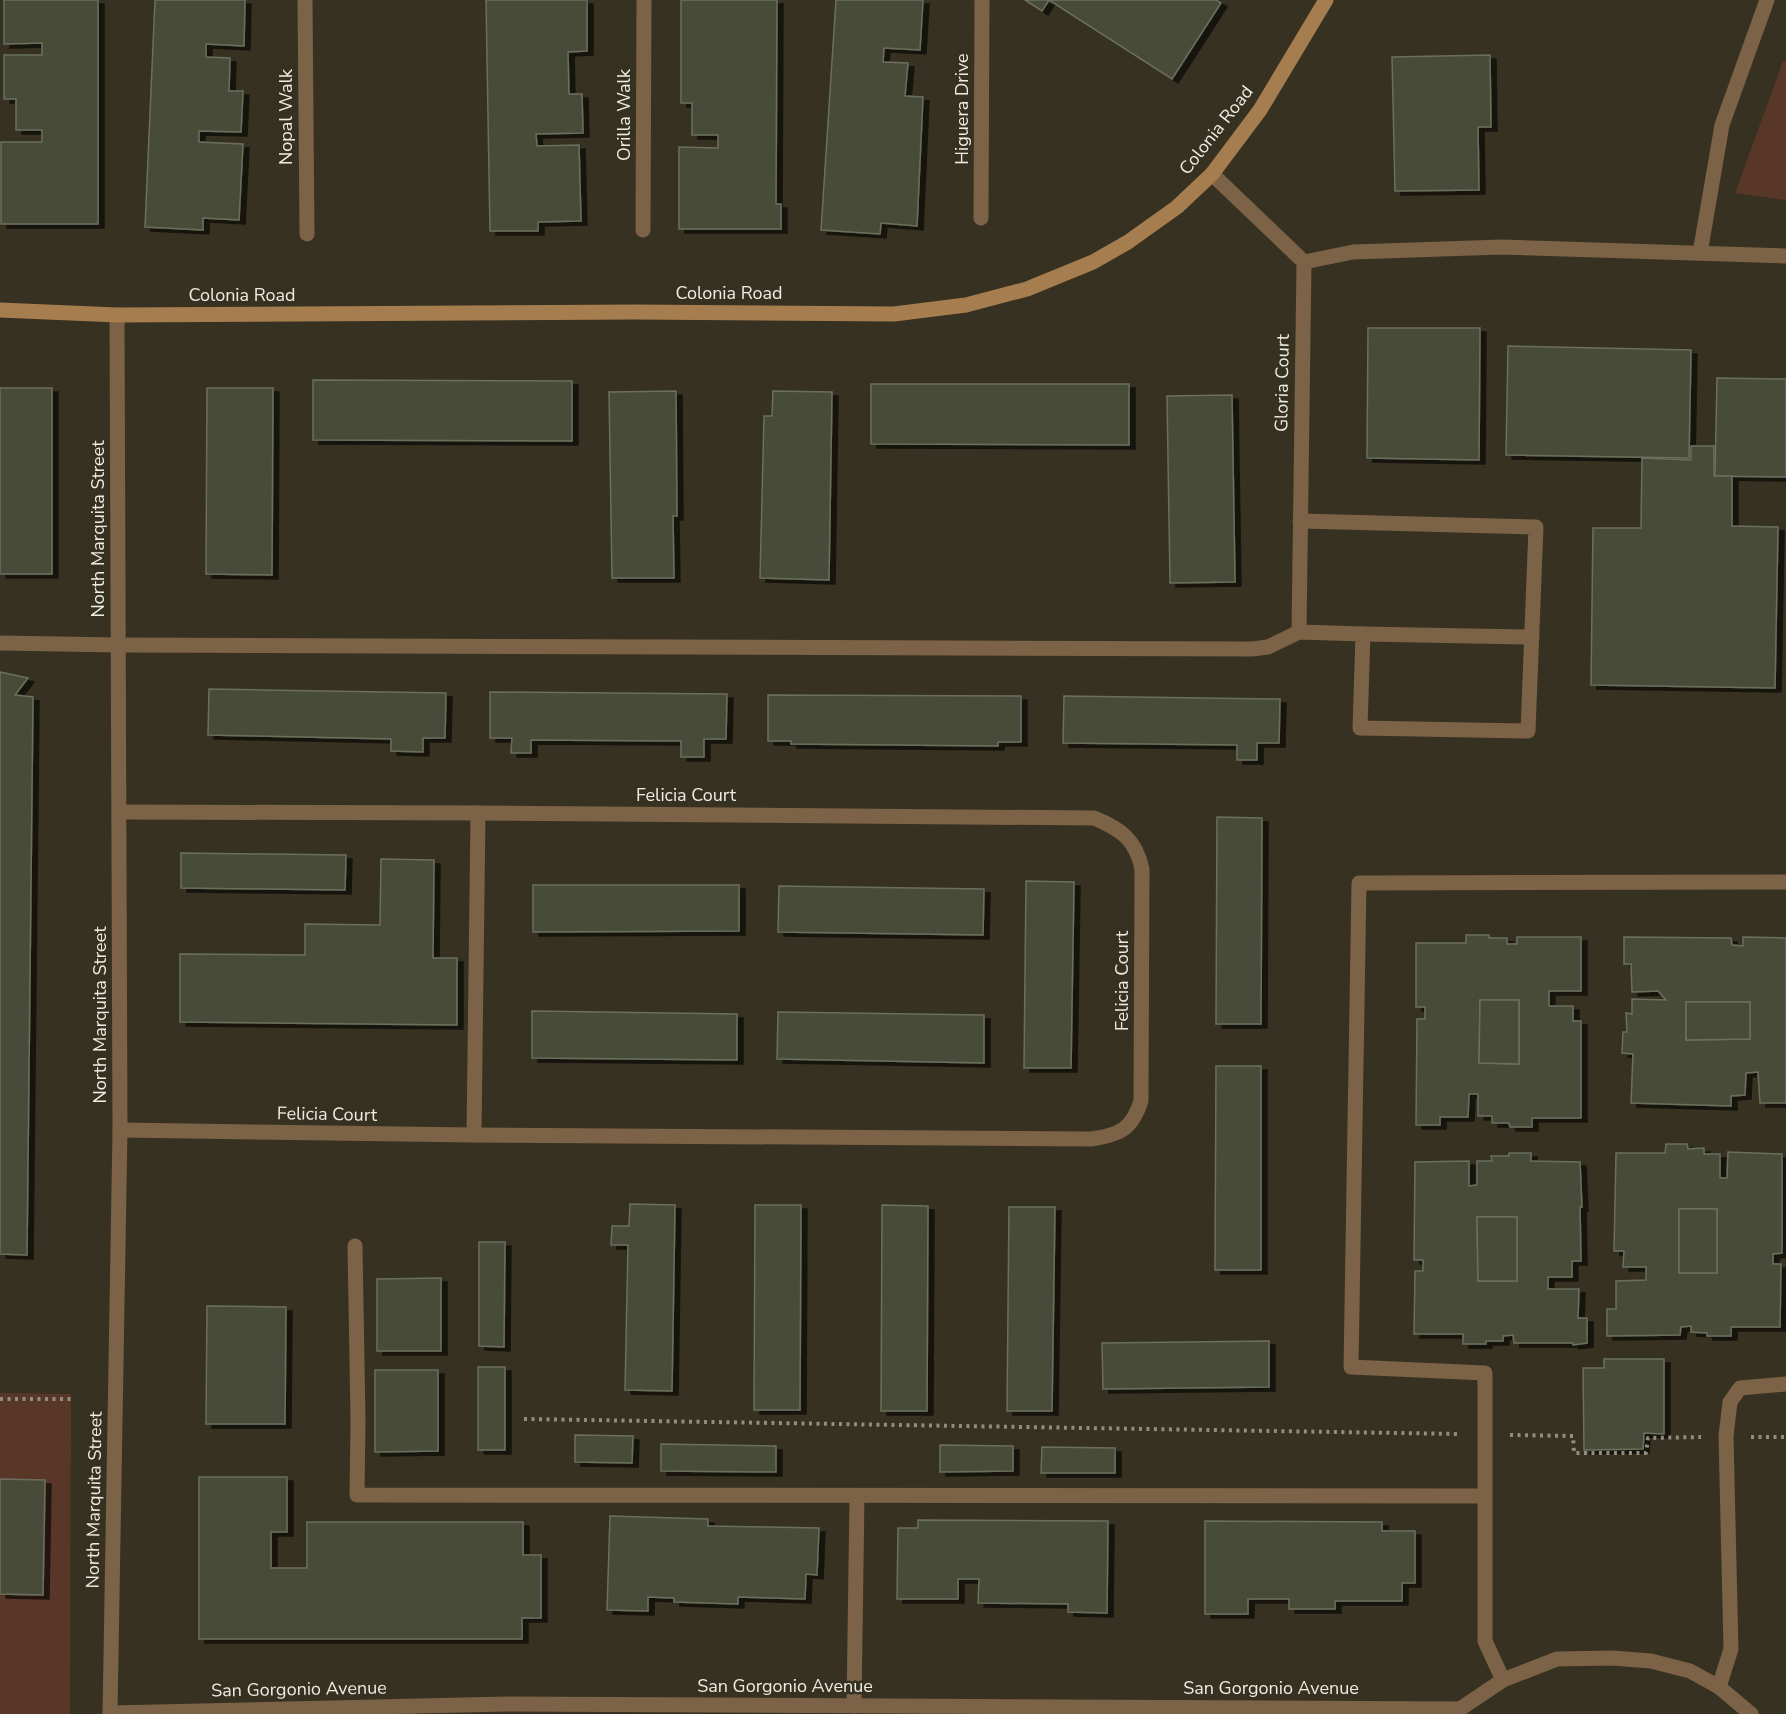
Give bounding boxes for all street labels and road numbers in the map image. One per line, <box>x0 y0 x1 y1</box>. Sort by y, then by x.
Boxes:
street label: Higuera Drive <box>950 53 974 165</box>
street label: Nopal Walk <box>274 68 298 165</box>
street label: Orilla Walk <box>612 68 636 161</box>
street label: Colonia Road <box>1174 80 1258 180</box>
street label: Colonia Road <box>675 281 783 305</box>
street label: Colonia Road <box>188 283 296 307</box>
street label: Gloria Court <box>1269 333 1295 432</box>
street label: North Marquita Street <box>86 440 110 618</box>
street label: Felicia Court <box>636 783 737 807</box>
street label: North Marquita Street <box>88 926 112 1104</box>
street label: Felicia Court <box>1110 930 1134 1031</box>
street label: Felicia Court <box>277 1101 378 1127</box>
street label: North Marquita Street <box>80 1411 108 1589</box>
street label: San Gorgonio Avenue <box>697 1674 873 1698</box>
street label: San Gorgonio Avenue <box>211 1675 387 1703</box>
street label: San Gorgonio Avenue <box>1183 1676 1359 1700</box>

